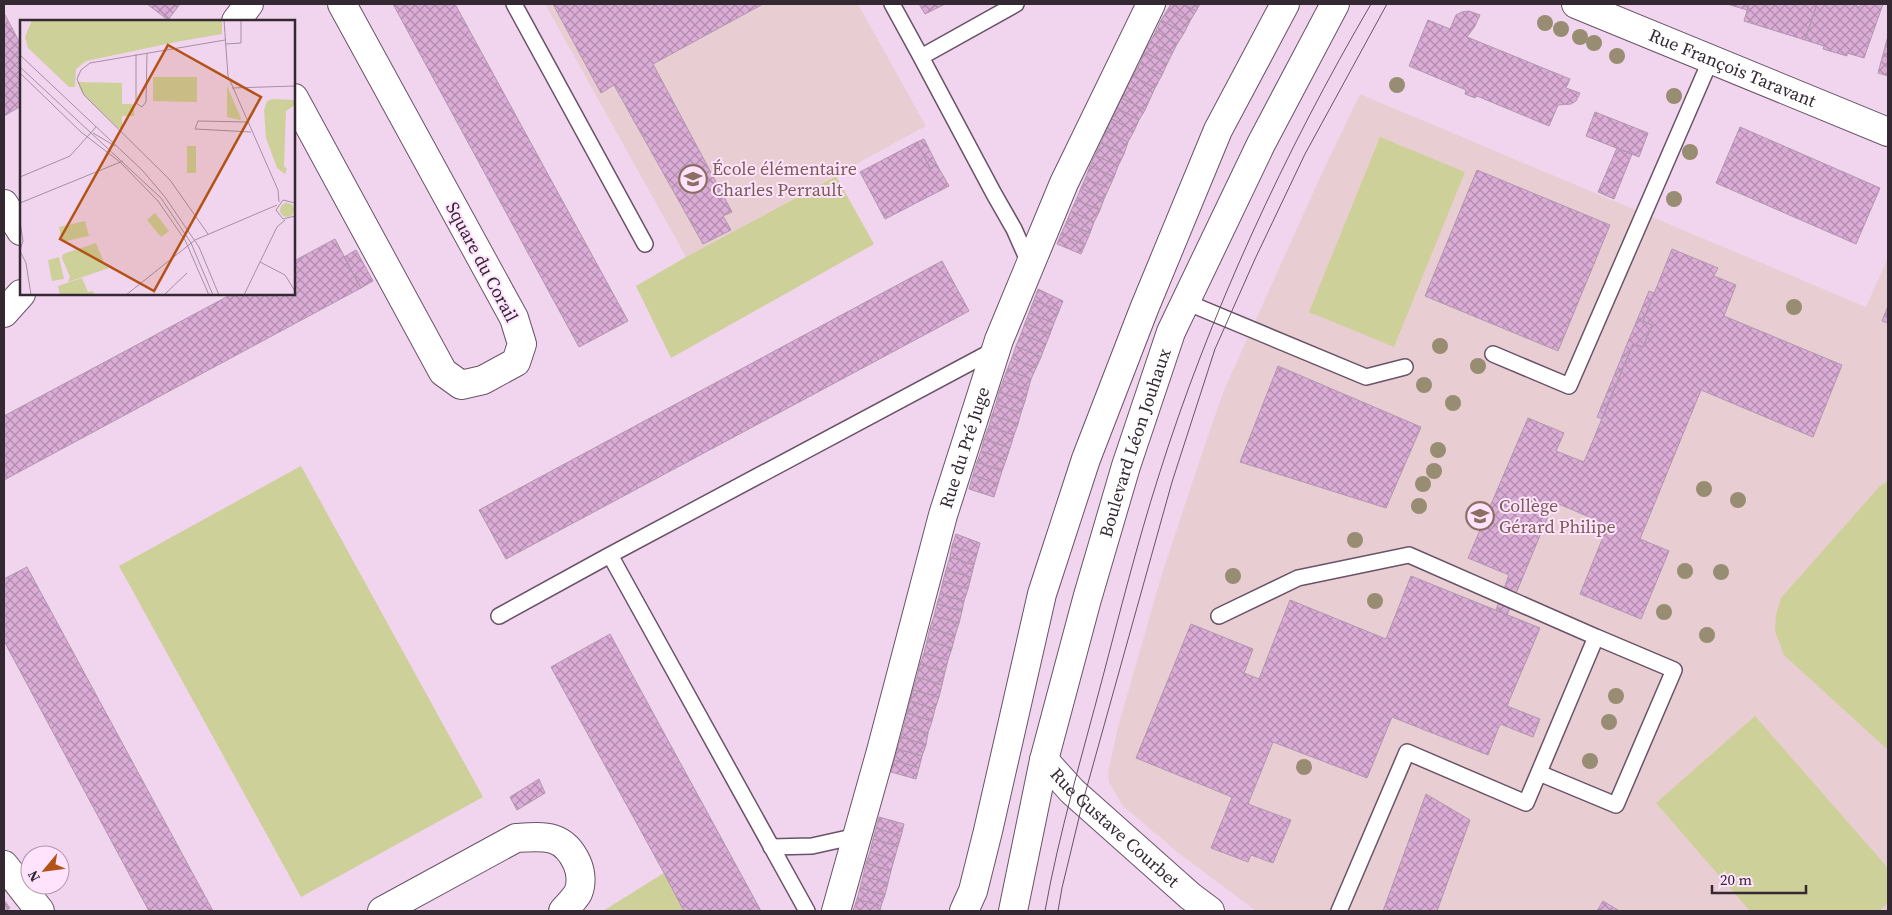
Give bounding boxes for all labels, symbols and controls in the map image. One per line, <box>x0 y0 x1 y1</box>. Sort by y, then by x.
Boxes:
inset map <box>20 20 295 295</box>
street label: Rue François Taravant <box>1645 22 1820 113</box>
place label: École élémentaire Charles Perrault <box>712 156 857 202</box>
school or university icon: École élémentaire Charles Perrault <box>678 164 708 194</box>
street label: Square du Corail <box>440 197 525 326</box>
street label: Boulevard Léon Jouhaux <box>1093 345 1177 540</box>
street label: Rue du Pré Juge <box>933 384 995 511</box>
place label: Collège Gérard Philipe <box>1499 493 1616 539</box>
school or university icon: Collège Gérard Philipe <box>1465 501 1495 531</box>
street label: Rue Gustave Courbet <box>1045 762 1185 893</box>
north arrow <box>20 845 70 895</box>
scale bar <box>1712 862 1806 894</box>
text: N <box>22 867 45 886</box>
text: 20 m <box>1720 869 1752 890</box>

